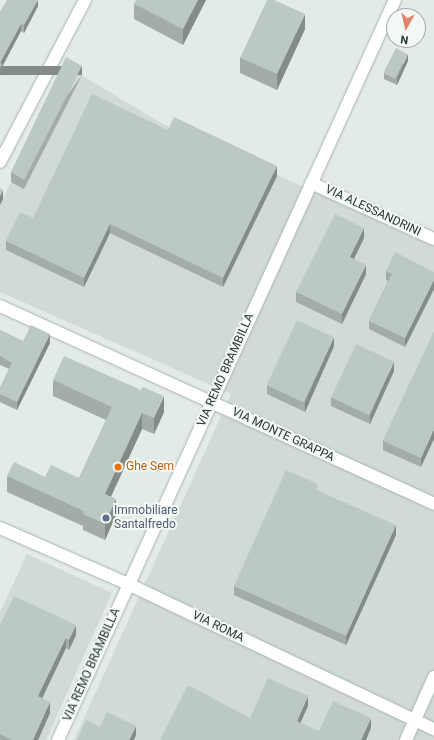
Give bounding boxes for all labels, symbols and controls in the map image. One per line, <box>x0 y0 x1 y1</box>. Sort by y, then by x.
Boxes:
north arrow <box>386 8 426 48</box>
text: N <box>400 32 409 46</box>
street label: VIA ALESSANDRINI <box>323 183 423 239</box>
street label: VIA REMO BRAMBILLA <box>195 311 257 429</box>
street label: VIA MONTE GRAPPA <box>229 405 337 465</box>
place label: Ghe Sem <box>126 460 174 474</box>
marker: Ghe Sem <box>113 462 123 472</box>
place label: Immobiliare Santalfredo <box>114 504 177 532</box>
marker: Immobiliare Santalfredo <box>101 513 111 523</box>
street label: VIA REMO BRAMBILLA <box>61 606 123 724</box>
street label: VIA ROMA <box>190 608 246 646</box>

